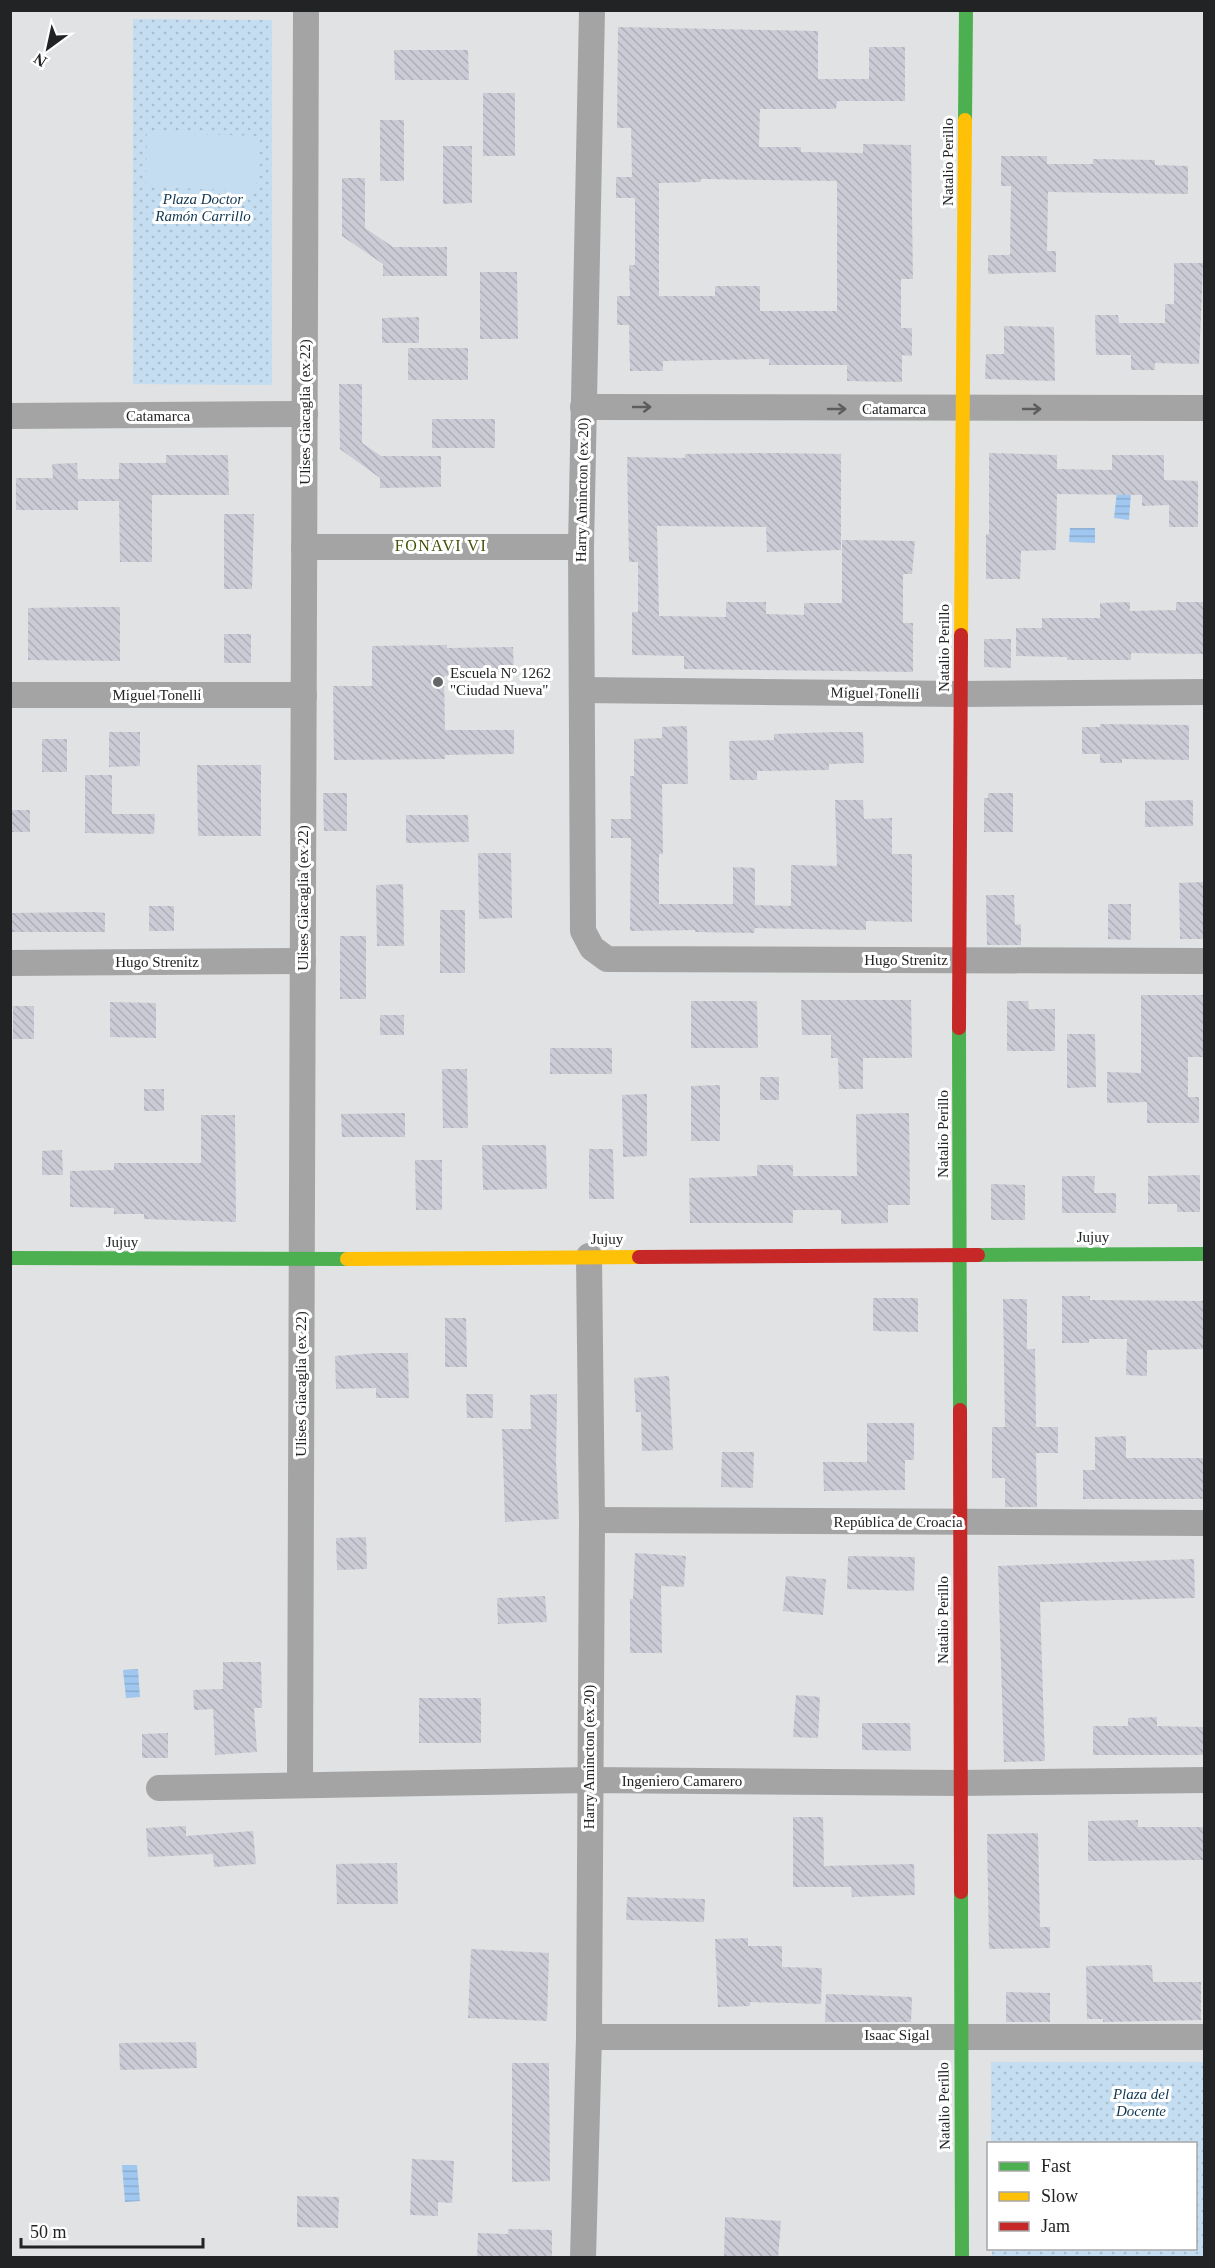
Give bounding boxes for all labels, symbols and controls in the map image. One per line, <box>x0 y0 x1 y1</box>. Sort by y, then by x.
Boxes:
north arrow <box>18 18 78 78</box>
text: N <box>30 50 50 70</box>
street label: Natalio Perillo <box>940 118 956 206</box>
park label: Plaza Doctor Ramón Carrillo <box>154 191 251 224</box>
street label: Ulises Giacaglia (ex 22) <box>297 339 314 485</box>
one-way arrow <box>631 401 651 413</box>
street label: Catamarca <box>862 401 926 417</box>
one-way arrow <box>826 403 846 414</box>
one-way arrow <box>1021 403 1041 415</box>
street label: Catamarca <box>126 408 190 424</box>
street label: Harry Amincton (ex 20) <box>573 418 592 562</box>
district label: FONAVI VI <box>395 537 487 554</box>
street label: Natalio Perillo <box>936 604 952 692</box>
place label: Escuela N° 1262 "Ciudad Nueva" <box>450 665 551 698</box>
marker: Escuela N° 1262 "Ciudad Nueva" <box>431 675 445 689</box>
street label: Miguel Tonelli <box>830 684 920 702</box>
street label: Miguel Tonelli <box>112 687 202 703</box>
street label: Ulises Giacaglia (ex 22) <box>295 825 312 971</box>
street label: Hugo Strenitz <box>864 952 948 968</box>
street label: Hugo Strenitz <box>115 954 199 970</box>
street label: Natalio Perillo <box>935 1090 951 1178</box>
street label: Jujuy <box>1077 1229 1110 1245</box>
street label: Jujuy <box>591 1231 624 1247</box>
street label: Jujuy <box>106 1234 139 1250</box>
street label: Ulises Giacaglia (ex 22) <box>293 1311 310 1457</box>
street label: República de Croacia <box>833 1514 963 1530</box>
street label: Natalio Perillo <box>935 1576 951 1664</box>
street label: Harry Amincton (ex 20) <box>581 1685 598 1829</box>
street label: Ingeniero Camarero <box>622 1773 742 1789</box>
street label: Isaac Sigal <box>864 2027 930 2043</box>
street label: Natalio Perillo <box>935 2062 953 2150</box>
park label: Plaza del Docente <box>1112 2086 1169 2119</box>
legend <box>987 2142 1197 2250</box>
text: Fast <box>1041 2156 1071 2176</box>
text: Slow <box>1041 2186 1078 2206</box>
scale bar <box>21 2211 202 2249</box>
text: Jam <box>1041 2216 1070 2236</box>
text: 50 m <box>30 2222 67 2242</box>

